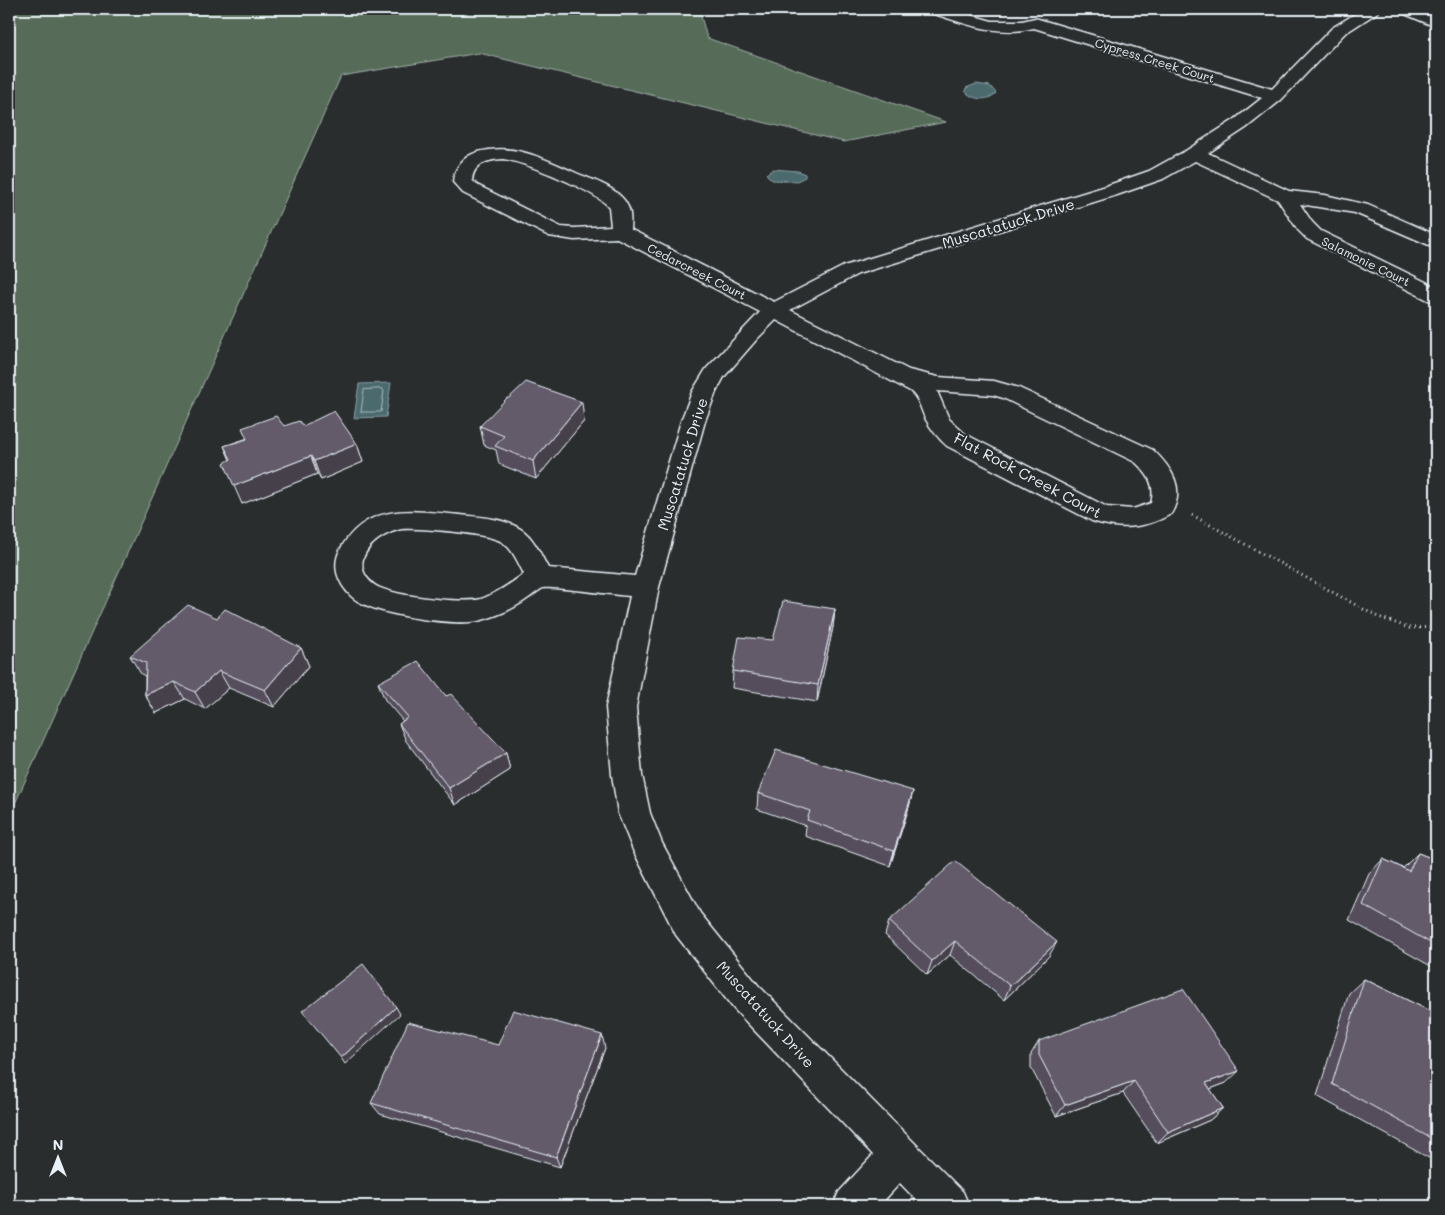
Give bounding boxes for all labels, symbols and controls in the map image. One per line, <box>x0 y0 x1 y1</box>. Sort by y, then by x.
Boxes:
street label: Cypress Creek Court <box>1093 34 1217 86</box>
street label: Muscatatuck Drive <box>939 193 1077 253</box>
street label: Salamonie Court <box>1319 233 1413 289</box>
street label: Cedarcreek Court <box>645 239 749 303</box>
street label: Muscatatuck Drive <box>652 395 712 533</box>
street label: Flat Rock Creek Court <box>951 428 1105 522</box>
street label: Muscatatuck Drive <box>713 956 819 1072</box>
north arrow <box>32 1132 82 1182</box>
text: N <box>53 1135 63 1154</box>

